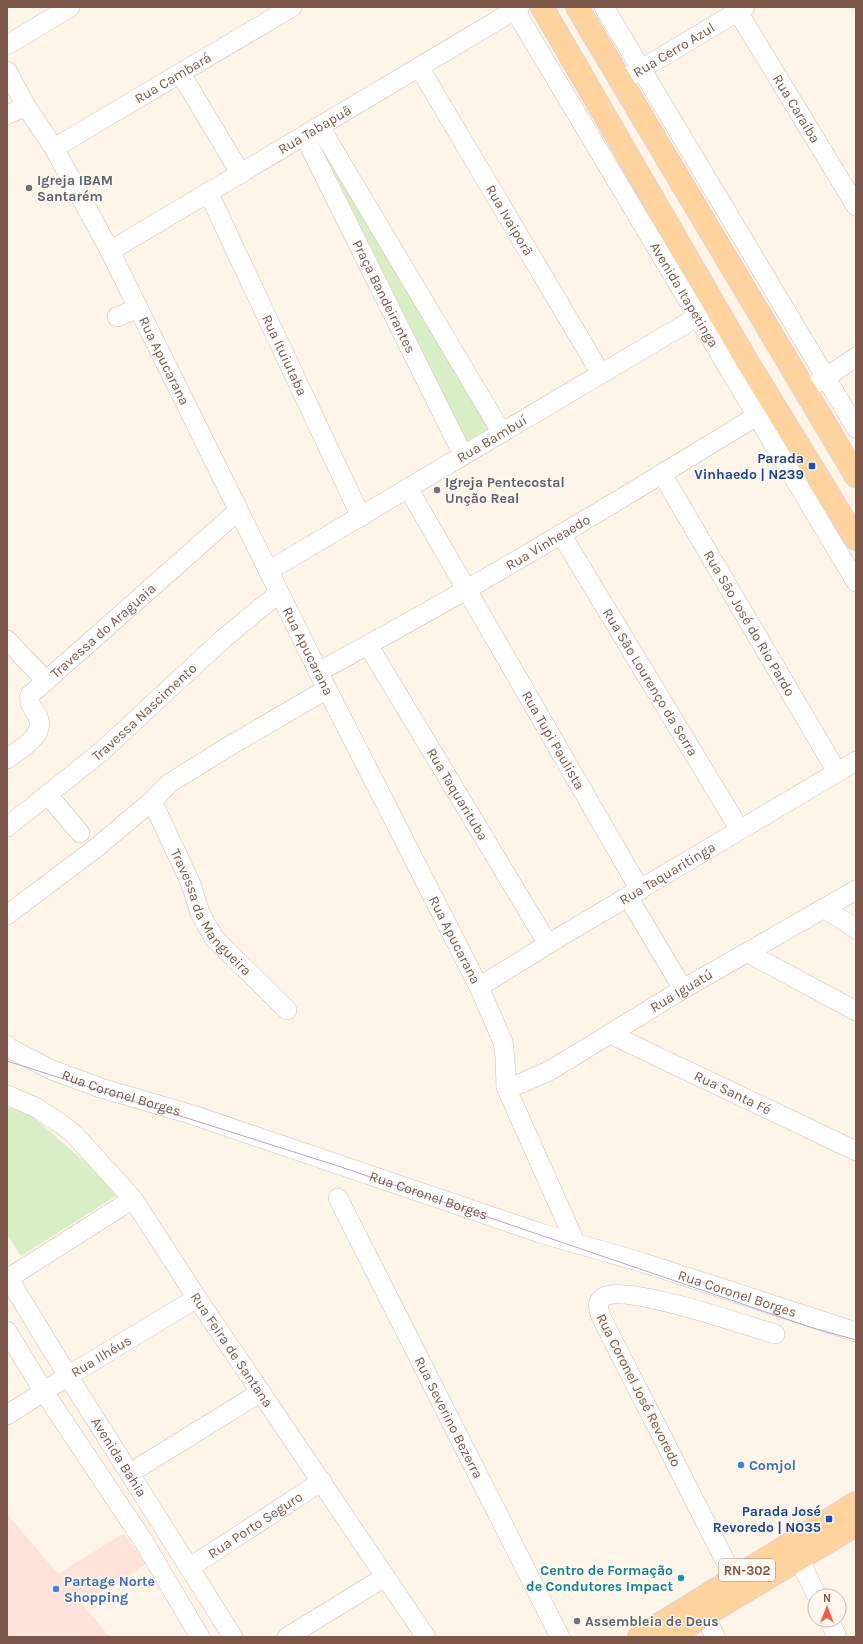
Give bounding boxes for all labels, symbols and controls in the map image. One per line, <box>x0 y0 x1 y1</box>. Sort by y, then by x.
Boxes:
street label: Rua Cerro Azul <box>630 19 718 81</box>
street label: Rua Cambará <box>132 49 214 107</box>
street label: Rua Caraíba <box>769 71 824 146</box>
street label: Rua Tabapuã <box>275 101 354 158</box>
place label: Igreja IBAM Santarém <box>37 172 113 205</box>
street label: Rua Ivaiporã <box>482 182 537 259</box>
marker: Igreja IBAM Santarém <box>24 183 34 193</box>
street label: Praça Bandeirantes <box>348 237 419 356</box>
street label: Avenida Itapetinga <box>646 239 722 351</box>
street label: Rua Ituiutaba <box>258 312 311 398</box>
street label: Rua Apucarana <box>135 314 193 408</box>
street label: Rua Bambuí <box>454 411 531 466</box>
place label: Parada Vinhaedo | N239 <box>694 450 804 483</box>
marker: Parada Vinhaedo | N239 <box>807 461 817 471</box>
place label: Igreja Pentecostal Unção Real <box>445 474 565 507</box>
marker: Igreja Pentecostal Unção Real <box>432 485 442 495</box>
street label: Rua Vinheaedo <box>503 511 593 574</box>
street label: Rua São José do Rio Pardo <box>700 548 799 699</box>
street label: Travessa do Araguaia <box>47 580 159 682</box>
street label: Rua Apucarana <box>279 604 337 698</box>
street label: Rua São Lourenço da Serra <box>599 605 701 759</box>
street label: Travessa Nascimento <box>89 660 200 765</box>
street label: Rua Tupi Paulista <box>518 688 588 792</box>
street label: Rua Taquarituba <box>423 745 492 844</box>
street label: Rua Taquaritinga <box>616 838 719 909</box>
street label: Travessa da Mangueira <box>167 846 255 979</box>
street label: Rua Apucarana <box>425 893 484 987</box>
street label: Rua Iguatú <box>647 966 716 1016</box>
street label: Rua Coronel Borges <box>59 1066 183 1120</box>
street label: Rua Santa Fé <box>691 1067 774 1118</box>
street label: Rua Coronel Borges <box>367 1168 490 1224</box>
street label: Rua Coronel Borges <box>676 1267 799 1321</box>
street label: Rua Feira de Santana <box>187 1289 276 1411</box>
street label: Rua Coronel José Revoredo <box>592 1311 685 1470</box>
street label: Rua Ilhéus <box>68 1332 135 1381</box>
street label: Rua Severino Bezerra <box>411 1354 486 1482</box>
street label: Avenida Bahia <box>87 1414 150 1500</box>
place label: Comjol <box>749 1457 796 1474</box>
marker: Comjol <box>736 1460 746 1470</box>
street label: Rua Porto Seguro <box>205 1488 306 1562</box>
place label: Parada José Revoredo | N035 <box>713 1503 821 1536</box>
marker: Parada José Revoredo | N035 <box>824 1514 834 1524</box>
road number: RN-302 <box>719 1559 775 1581</box>
place label: Centro de Formação de Condutores Impact <box>526 1562 673 1595</box>
place label: Partage Norte Shopping <box>64 1573 155 1606</box>
marker: Centro de Formação de Condutores Impact <box>676 1573 686 1583</box>
marker: Partage Norte Shopping <box>51 1584 61 1594</box>
north arrow <box>807 1588 847 1628</box>
text: N <box>823 1592 831 1605</box>
place label: Assembleia de Deus <box>585 1613 719 1630</box>
marker: Assembleia de Deus <box>572 1616 582 1626</box>

